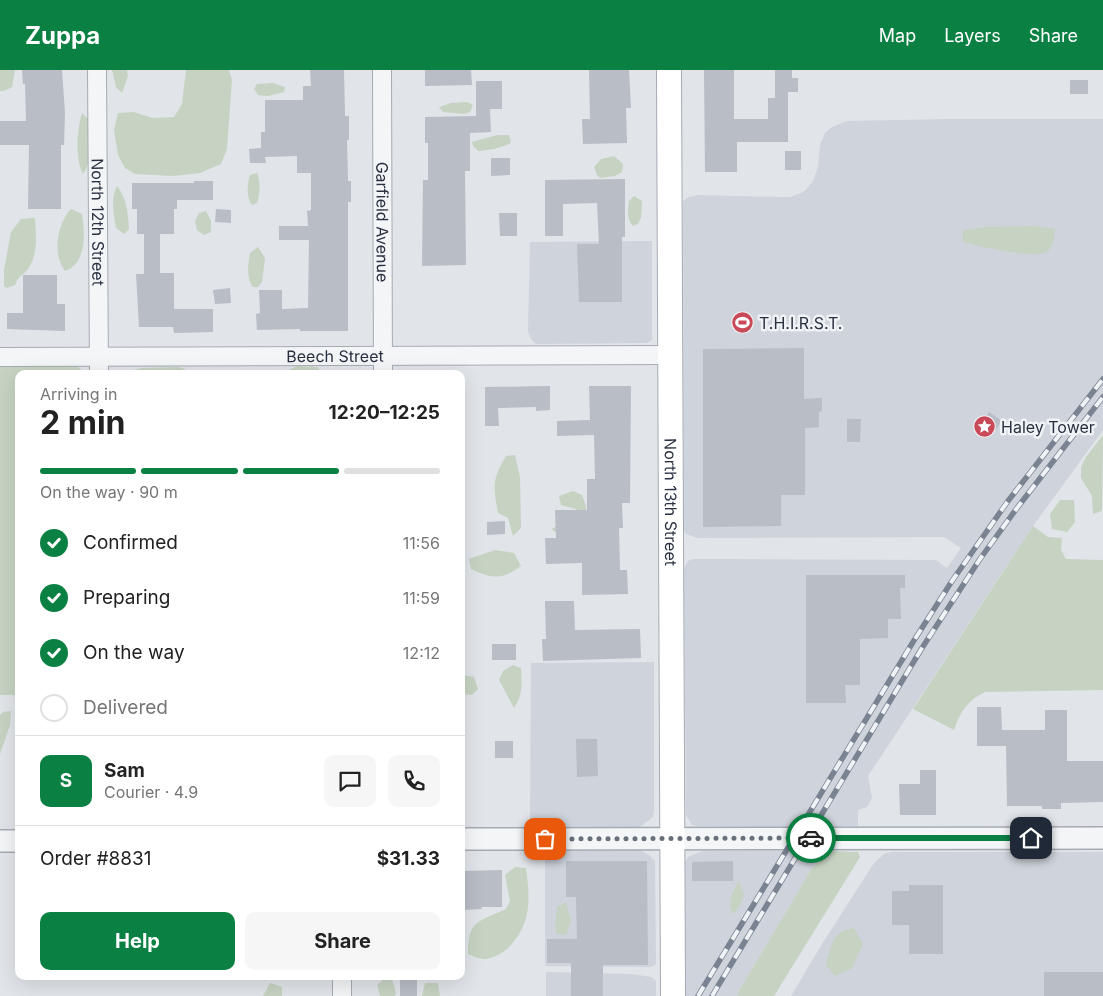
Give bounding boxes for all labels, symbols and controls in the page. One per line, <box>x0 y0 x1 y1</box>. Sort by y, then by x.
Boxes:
text: Zuppa <box>25 21 100 50</box>
text: Map <box>879 25 916 46</box>
text: Layers <box>944 25 1001 46</box>
text: Share <box>1029 25 1078 46</box>
street label: North 12th Street <box>88 158 108 286</box>
street label: Garfield Avenue <box>372 162 393 282</box>
sports icon: T.H.I.R.S.T. <box>731 311 755 335</box>
place label: T.H.I.R.S.T. <box>759 313 842 333</box>
street label: Beech Street <box>286 346 384 366</box>
text: Arriving in <box>40 384 117 404</box>
text: 12:20–12:25 <box>329 401 440 424</box>
text: 2 min <box>40 403 126 442</box>
place icon: Haley Tower <box>973 415 997 439</box>
place label: Haley Tower <box>1001 417 1095 437</box>
street label: North 13th Street <box>661 438 681 566</box>
text: On the way · 90 m <box>40 482 178 502</box>
icon: check <box>40 529 68 557</box>
text: Confirmed <box>83 531 178 554</box>
text: 11:56 <box>403 533 440 553</box>
icon: check <box>40 584 68 612</box>
text: Preparing <box>83 586 170 609</box>
text: 11:59 <box>403 588 440 608</box>
icon: check <box>40 639 68 667</box>
text: On the way <box>83 641 185 664</box>
text: 12:12 <box>403 643 440 663</box>
text: Delivered <box>83 696 168 719</box>
button: chat <box>324 755 376 807</box>
button: phone <box>388 755 440 807</box>
text: Sam <box>104 759 145 782</box>
text: S <box>60 769 72 792</box>
text: Courier · 4.9 <box>104 782 198 802</box>
courier <box>786 813 836 863</box>
pin <box>1010 817 1052 859</box>
pin <box>524 818 566 860</box>
icon: car <box>797 824 825 852</box>
icon: home <box>1017 824 1045 852</box>
icon: bag <box>531 825 559 853</box>
text: Order #8831 <box>40 847 152 870</box>
text: $31.33 <box>377 847 440 870</box>
button: Help <box>40 912 235 970</box>
button: Share <box>245 912 440 970</box>

